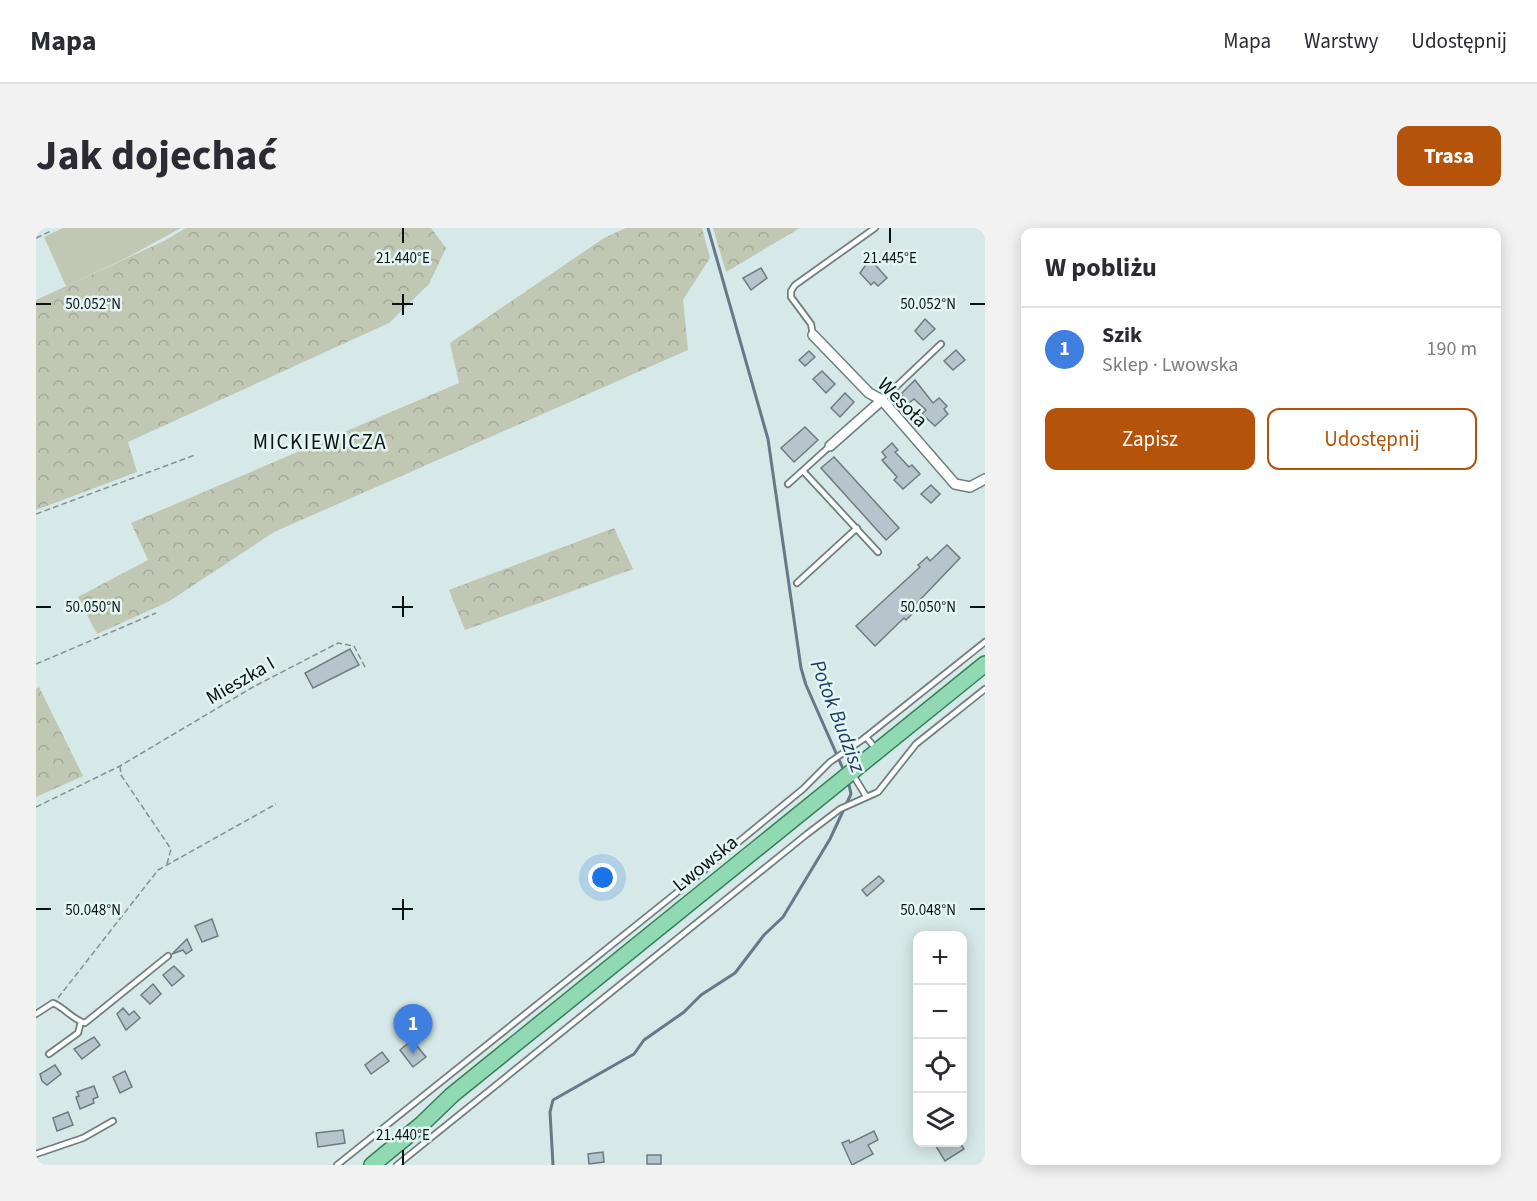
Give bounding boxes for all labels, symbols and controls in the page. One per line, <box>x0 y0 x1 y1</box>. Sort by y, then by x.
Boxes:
text: Mapa <box>30 21 97 61</box>
text: Mapa <box>1223 26 1271 56</box>
text: Warstwy <box>1304 26 1378 56</box>
text: Udostępnij <box>1411 26 1507 56</box>
text: Jak dojechać <box>36 126 277 186</box>
button: Trasa <box>1397 126 1501 186</box>
text: 21.440°E <box>376 248 430 269</box>
text: 21.445°E <box>863 248 917 269</box>
text: W pobliżu <box>1045 249 1157 286</box>
text: 50.052°N <box>65 294 121 315</box>
text: 50.052°N <box>900 294 956 315</box>
text: Szik <box>1102 319 1142 351</box>
text: 1 <box>1059 335 1070 363</box>
text: 190 m <box>1427 335 1477 363</box>
text: Sklep · Lwowska <box>1102 351 1238 379</box>
street label: Wesoła <box>871 371 934 434</box>
button: Zapisz <box>1045 408 1255 470</box>
button: Udostępnij <box>1267 408 1477 470</box>
district label: MICKIEWICZA <box>253 427 387 457</box>
text: 50.050°N <box>65 597 121 618</box>
text: 50.050°N <box>900 597 956 618</box>
street label: Mieszka I <box>201 650 280 712</box>
water label: Potok Budzisz <box>803 655 874 778</box>
street label: Lwowska <box>667 829 744 899</box>
your location <box>588 863 617 892</box>
text: 50.048°N <box>65 900 121 921</box>
text: 50.048°N <box>900 900 956 921</box>
map controls <box>913 931 967 1147</box>
button: + <box>913 931 967 985</box>
button: − <box>913 985 967 1039</box>
pin: 1 <box>394 1004 433 1054</box>
button: locate <box>913 1039 967 1093</box>
button: layers <box>913 1093 967 1147</box>
text: 21.440°E <box>376 1125 430 1146</box>

